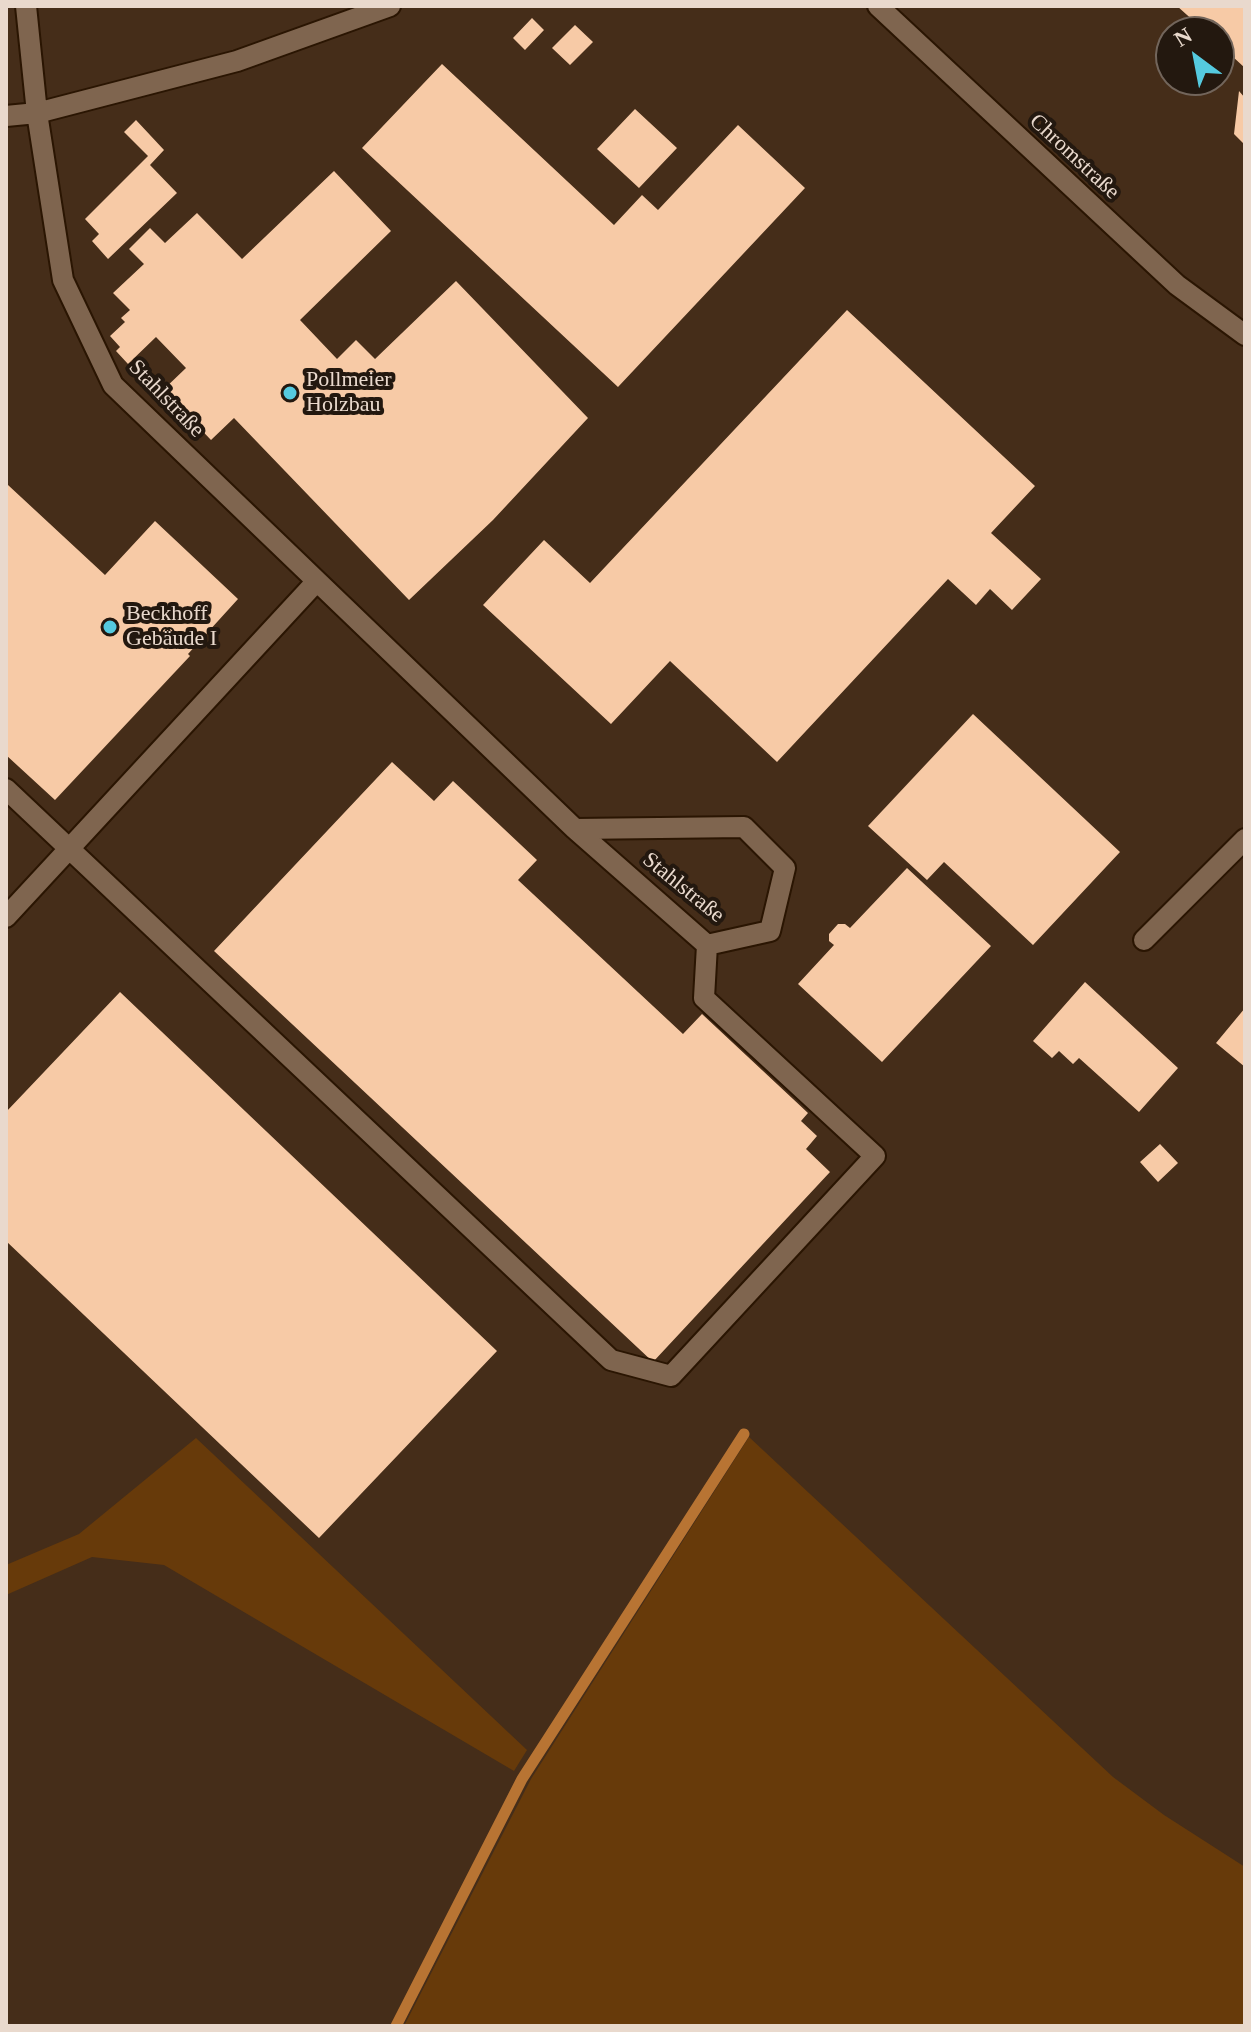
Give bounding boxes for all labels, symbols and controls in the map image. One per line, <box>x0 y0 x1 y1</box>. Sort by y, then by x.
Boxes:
north arrow <box>1155 16 1235 96</box>
text: N <box>1170 22 1196 52</box>
street label: Chromstraße <box>1023 109 1125 205</box>
street label: Stahlstraße <box>123 355 209 443</box>
place label: Pollmeier Holzbau <box>306 367 392 418</box>
marker: Pollmeier Holzbau <box>281 384 299 402</box>
place label: Beckhoff Gebäude I <box>126 601 217 652</box>
marker: Beckhoff Gebäude I <box>101 618 119 636</box>
street label: Stahlstraße <box>637 847 729 929</box>

